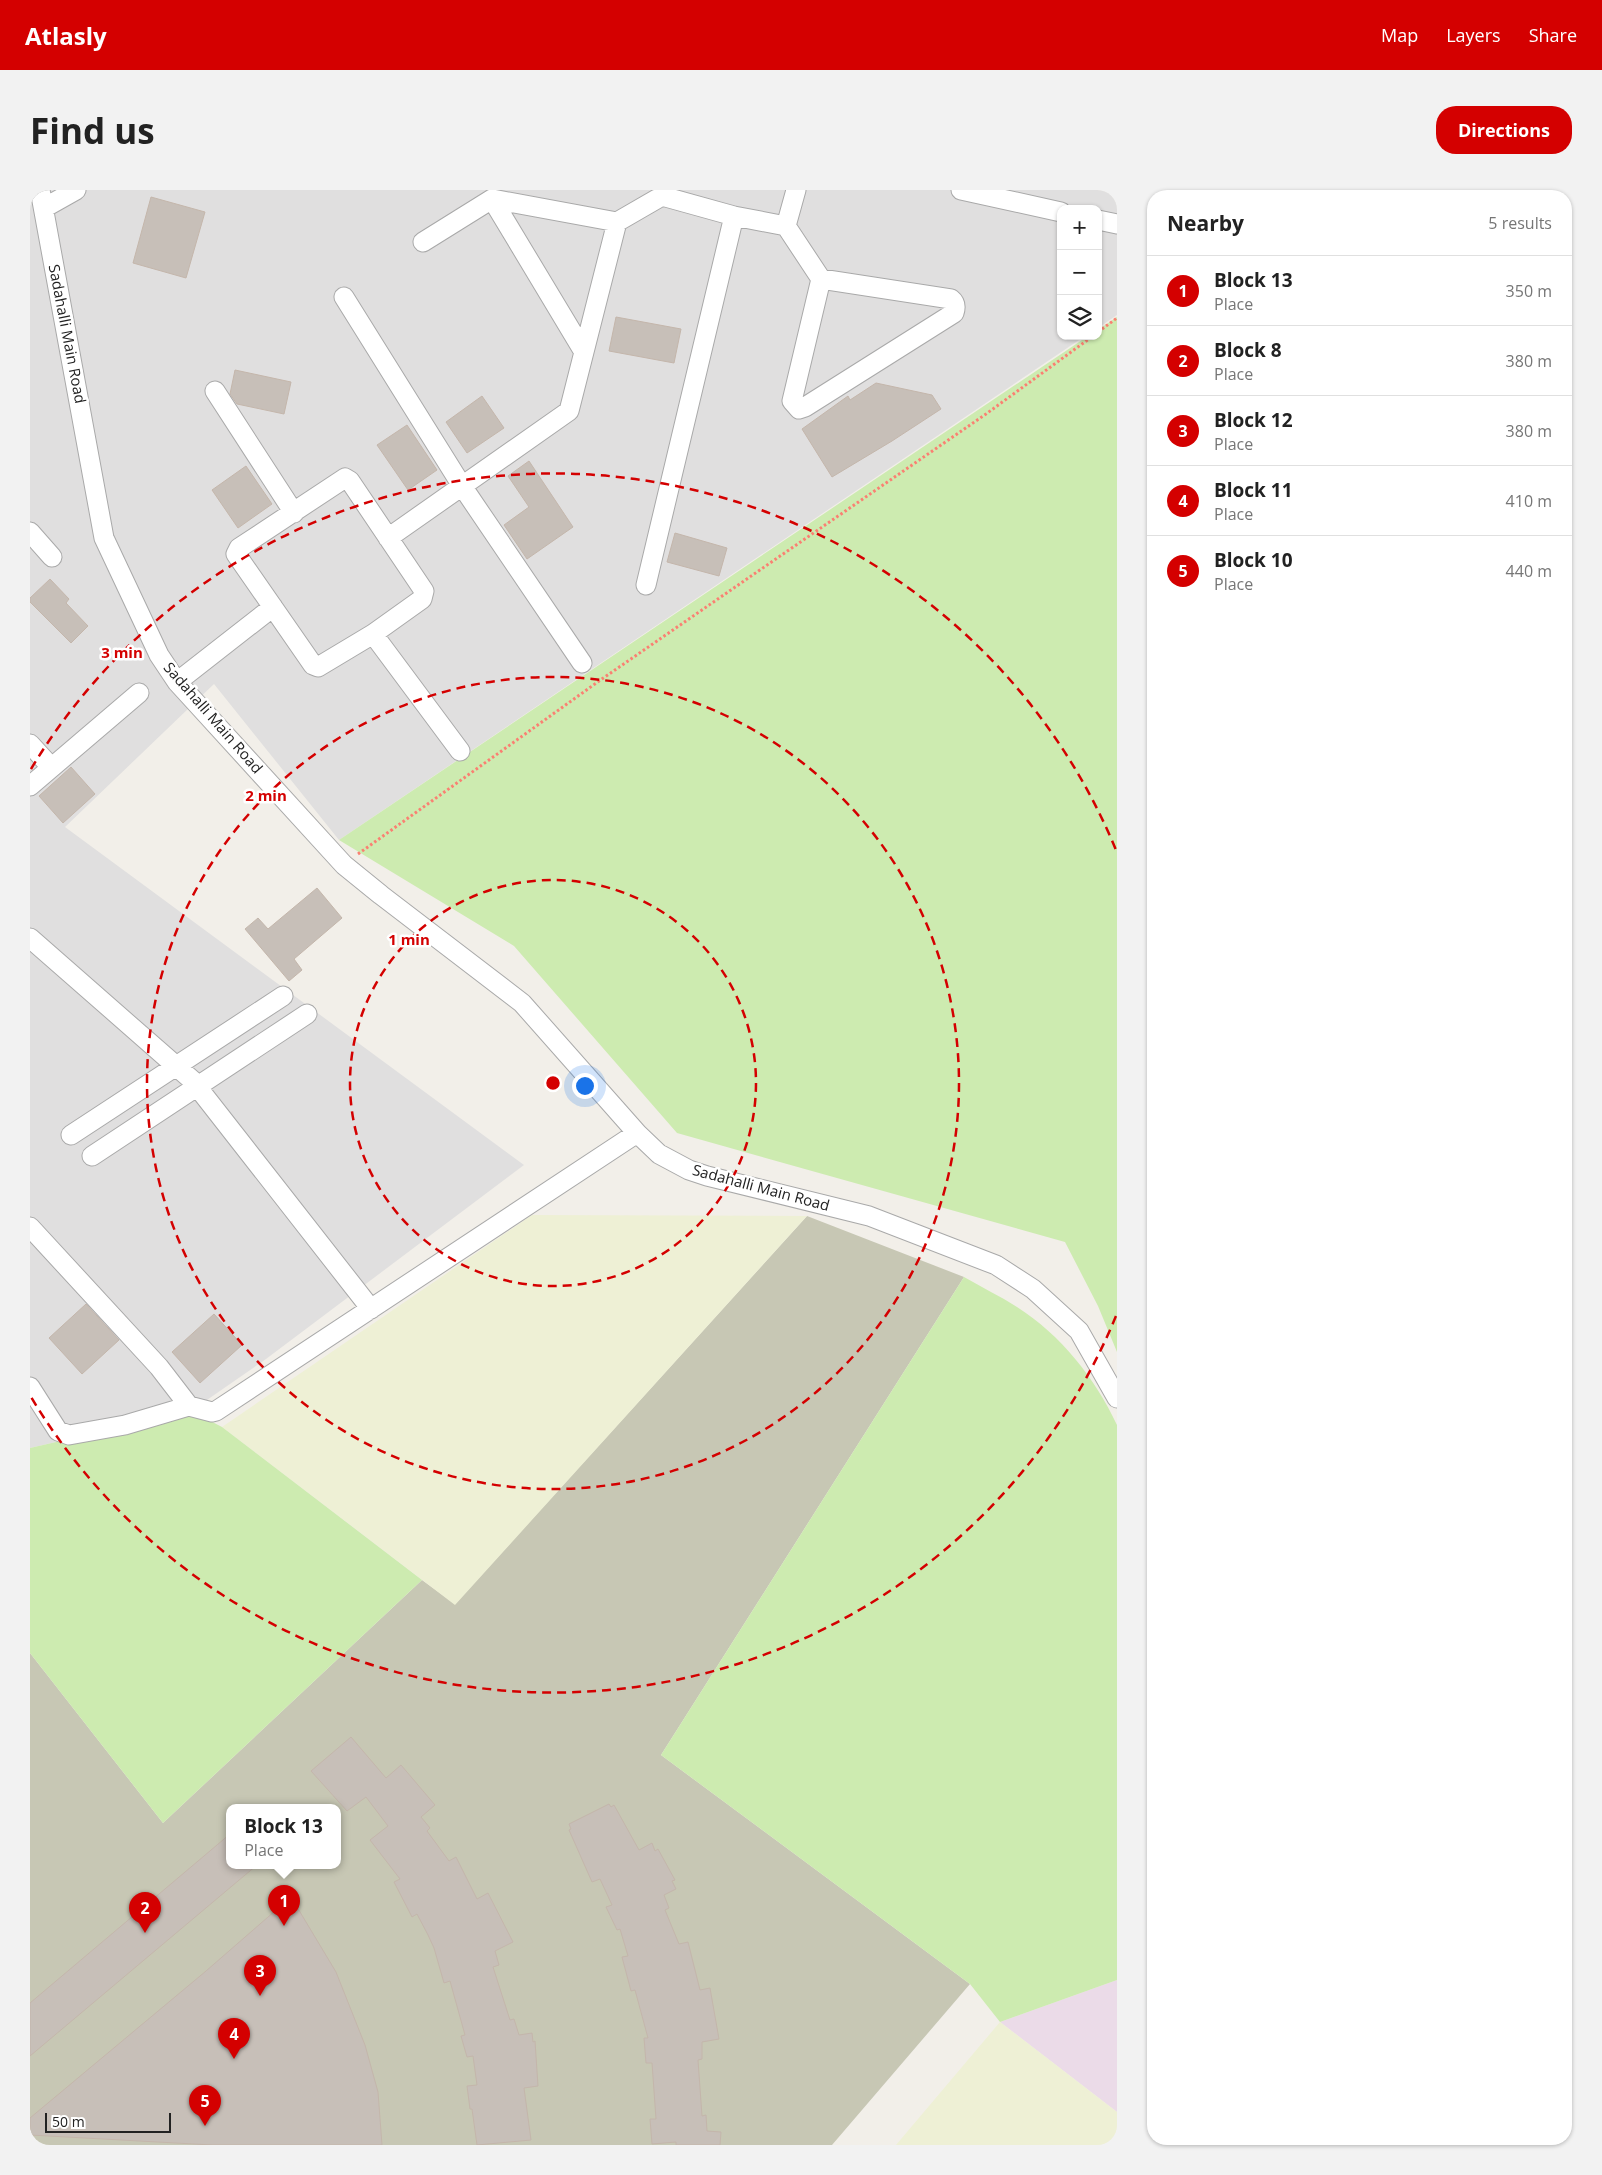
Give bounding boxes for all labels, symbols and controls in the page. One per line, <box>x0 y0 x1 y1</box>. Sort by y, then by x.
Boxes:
text: Atlasly <box>25 19 107 52</box>
text: Map <box>1381 23 1418 47</box>
text: Layers <box>1446 23 1501 47</box>
text: Share <box>1529 23 1577 47</box>
button: Directions <box>1436 106 1572 154</box>
text: Find us <box>30 107 155 154</box>
map controls <box>1057 205 1102 340</box>
button: + <box>1057 205 1102 250</box>
text: Nearby <box>1167 209 1244 237</box>
text: 5 results <box>1488 212 1552 234</box>
button: − <box>1057 250 1102 295</box>
street label: Sadahalli Main Road <box>45 263 91 405</box>
text: Block 13 <box>1214 267 1293 293</box>
text: 1 <box>1178 280 1188 302</box>
text: 350 m <box>1506 280 1552 302</box>
text: Place <box>1214 293 1253 315</box>
button: layers <box>1057 295 1102 340</box>
text: Block 8 <box>1214 337 1282 363</box>
text: 2 <box>1178 350 1188 372</box>
text: 380 m <box>1506 350 1552 372</box>
text: Place <box>1214 363 1253 385</box>
text: Block 12 <box>1214 407 1293 433</box>
text: 3 <box>1178 420 1188 442</box>
text: 380 m <box>1506 420 1552 442</box>
text: Place <box>1214 433 1253 455</box>
text: Block 11 <box>1214 477 1293 503</box>
text: 4 <box>1178 490 1188 512</box>
text: 410 m <box>1506 490 1552 512</box>
text: Place <box>1214 503 1253 525</box>
text: Block 10 <box>1214 547 1293 573</box>
text: 5 <box>1178 560 1188 582</box>
text: 440 m <box>1506 560 1552 582</box>
text: Place <box>1214 573 1253 595</box>
text: 3 min <box>101 642 143 662</box>
street label: Sadahalli Main Road <box>160 657 268 777</box>
text: 2 min <box>245 785 287 805</box>
text: 1 min <box>388 929 430 949</box>
your location <box>572 1073 598 1099</box>
centre of rings <box>544 1074 562 1092</box>
street label: Sadahalli Main Road <box>690 1159 832 1215</box>
popup <box>226 1804 341 1869</box>
text: Block 13 <box>244 1813 323 1839</box>
text: Place <box>244 1839 283 1861</box>
pin: 1 <box>268 1885 300 1926</box>
pin: 2 <box>129 1892 161 1933</box>
pin: 3 <box>244 1955 276 1996</box>
pin: 4 <box>218 2018 250 2059</box>
pin: 5 <box>189 2085 221 2126</box>
scale bar <box>45 2110 171 2133</box>
text: 50 m <box>52 2112 85 2131</box>

